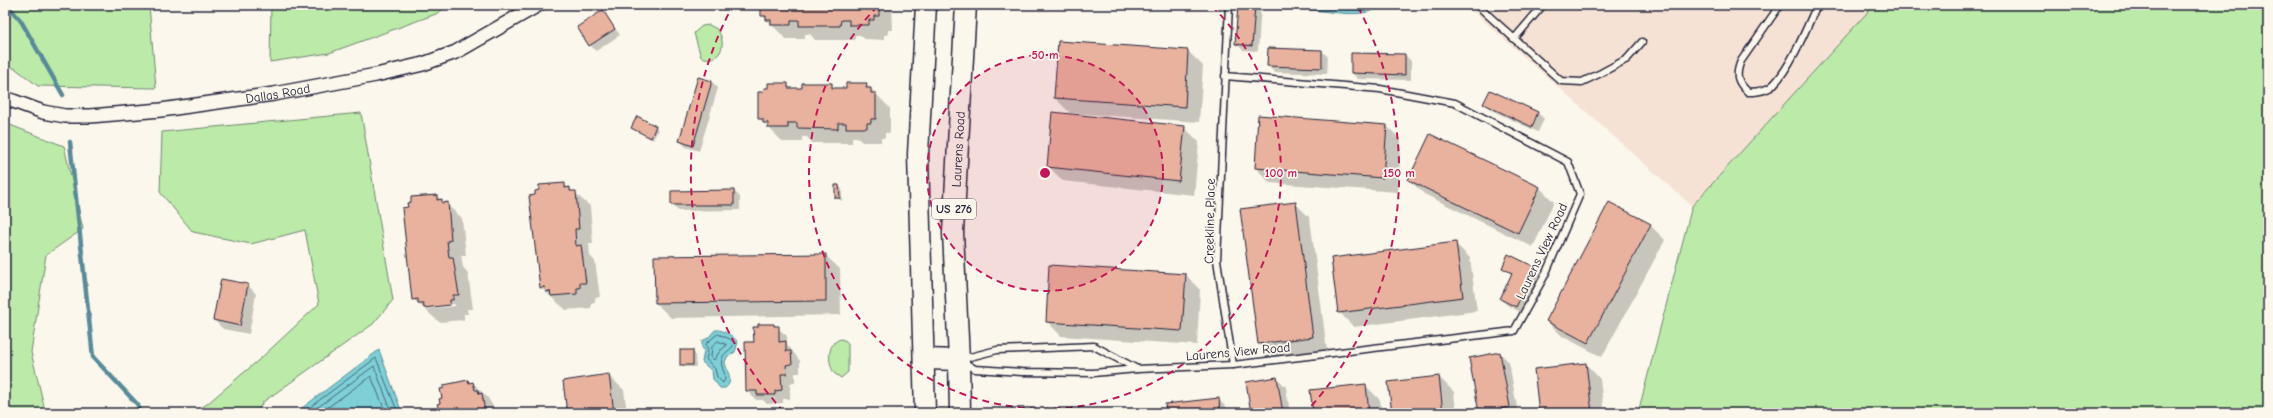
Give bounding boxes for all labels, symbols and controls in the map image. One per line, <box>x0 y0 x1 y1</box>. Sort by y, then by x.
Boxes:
text: 50 m <box>1031 48 1059 62</box>
street label: Dallas Road <box>244 80 311 106</box>
street label: Laurens Road <box>949 111 968 188</box>
centre of rings <box>1038 166 1052 180</box>
text: 100 m <box>1265 166 1297 180</box>
text: 150 m <box>1383 166 1415 180</box>
street label: Creekline Place <box>1201 178 1218 264</box>
road number: US 276 <box>932 199 976 219</box>
street label: Laurens View Road <box>1513 201 1570 302</box>
street label: Laurens View Road <box>1185 339 1291 364</box>

